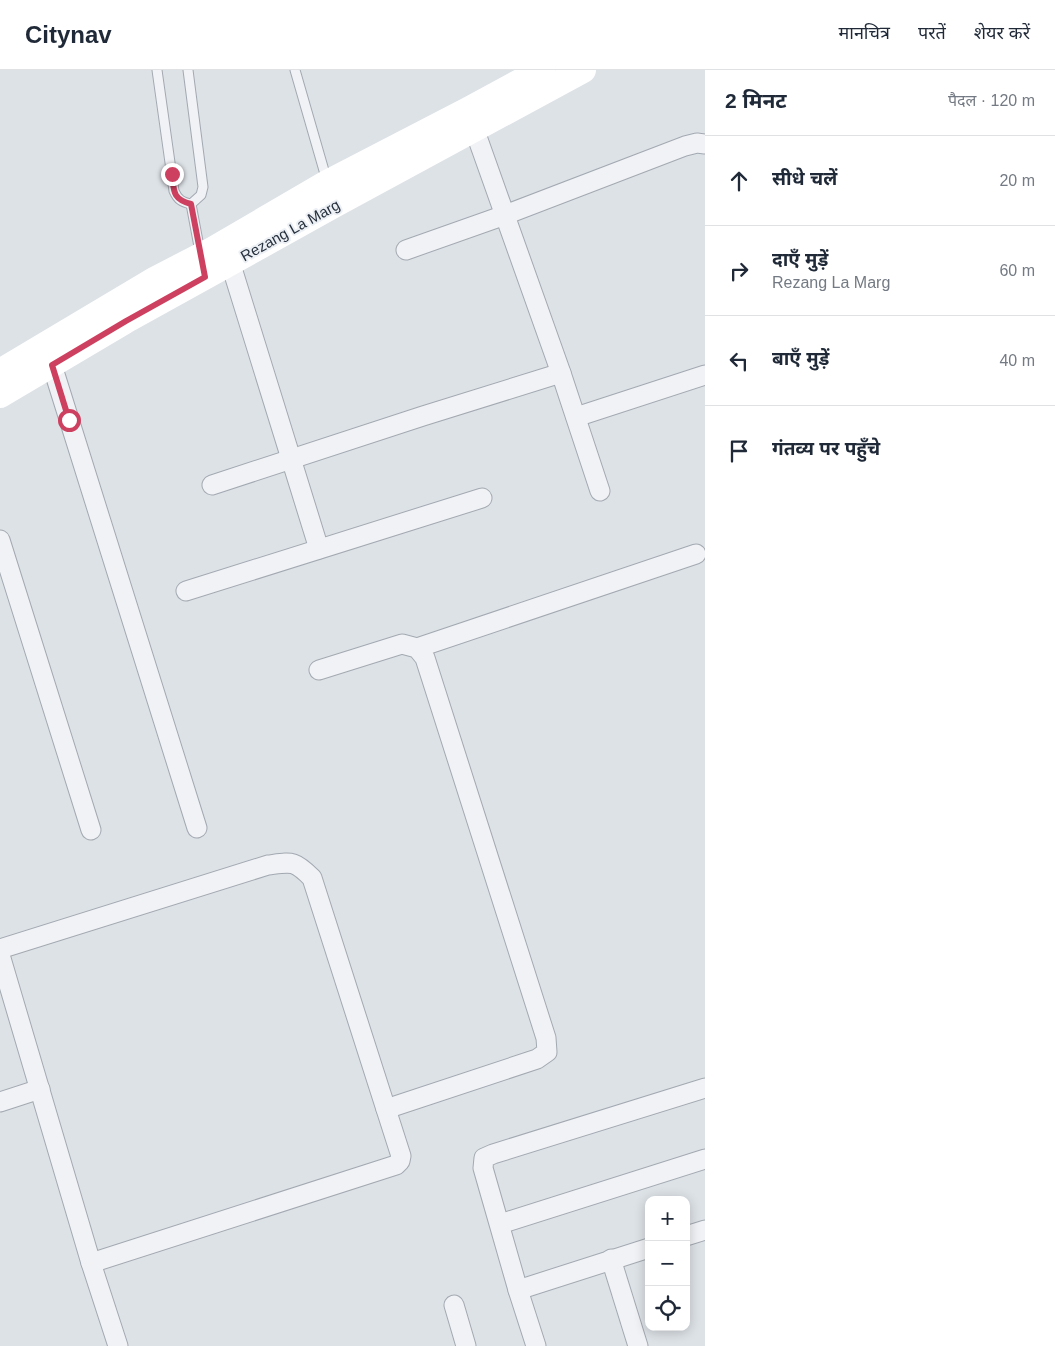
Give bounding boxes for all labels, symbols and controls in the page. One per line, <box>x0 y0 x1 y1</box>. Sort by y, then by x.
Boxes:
text: Citynav <box>25 21 112 48</box>
text: मानचित्र <box>838 23 890 43</box>
text: परतें <box>918 23 946 43</box>
text: शेयर करें <box>974 23 1030 43</box>
text: 2 मिनट <box>725 89 787 112</box>
text: पैदल · 120 m <box>948 92 1035 109</box>
route end <box>161 163 184 186</box>
icon: ahead <box>725 167 753 195</box>
text: सीधे चलें <box>772 168 837 189</box>
text: 20 m <box>999 172 1035 189</box>
street label: Rezang La Marg <box>237 196 343 264</box>
text: दाएँ मुड़ें <box>772 249 828 270</box>
icon: right <box>725 257 753 285</box>
text: 60 m <box>999 262 1035 279</box>
text: Rezang La Marg <box>772 274 890 291</box>
icon: left <box>725 347 753 375</box>
text: बाएँ मुड़ें <box>772 348 829 369</box>
text: 40 m <box>999 352 1035 369</box>
route start <box>58 409 81 432</box>
icon: arrive <box>725 437 753 465</box>
text: गंतव्य पर पहुँचे <box>772 438 880 459</box>
map controls <box>645 1196 690 1331</box>
button: + <box>645 1196 690 1241</box>
button: − <box>645 1241 690 1286</box>
button: locate <box>645 1286 690 1331</box>

